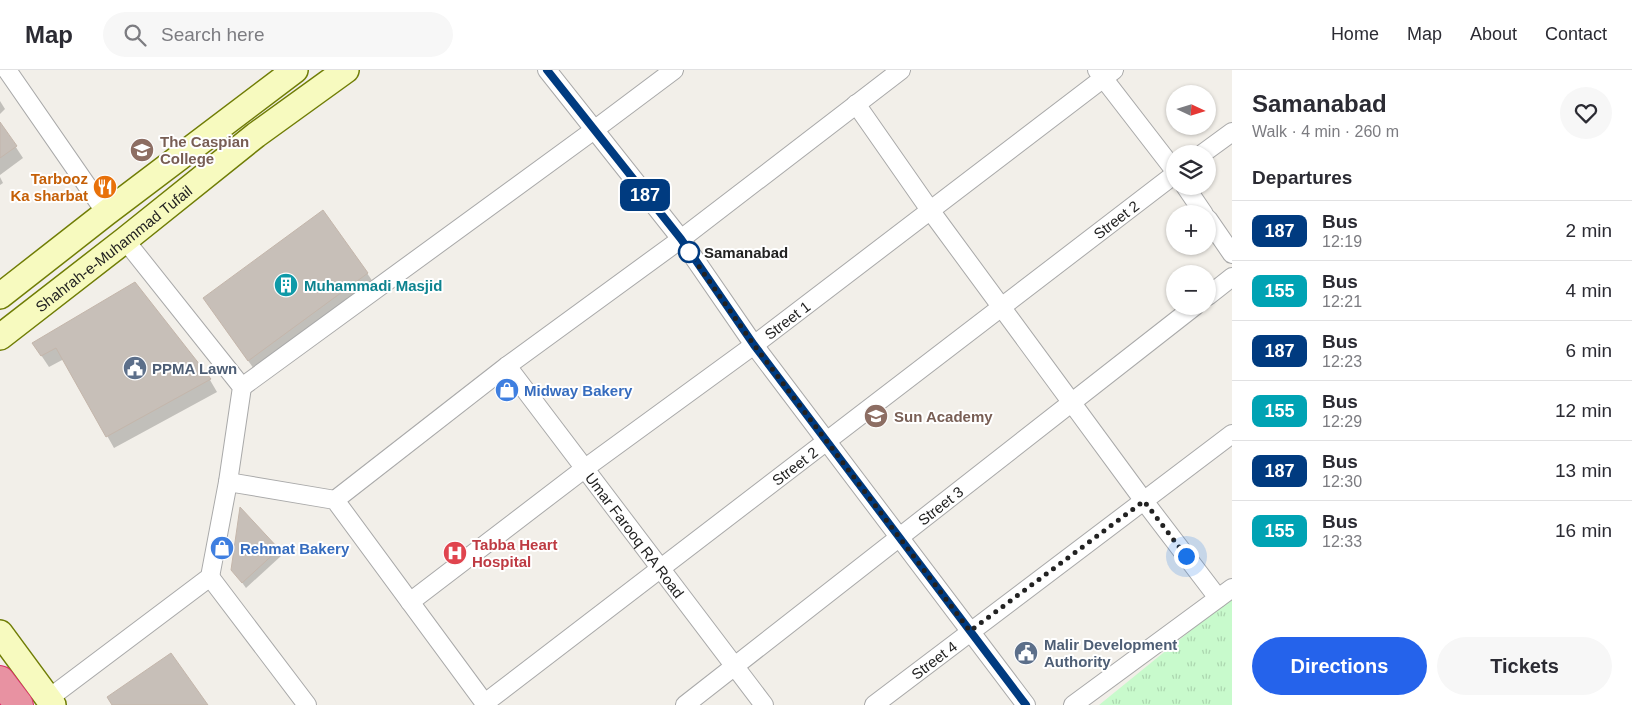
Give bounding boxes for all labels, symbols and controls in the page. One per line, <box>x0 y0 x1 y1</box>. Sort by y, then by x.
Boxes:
search box <box>103 12 453 57</box>
text: Map <box>25 21 73 48</box>
icon: search <box>121 21 149 49</box>
text: Search here <box>161 24 265 45</box>
text: Home <box>1331 24 1379 44</box>
text: Map <box>1407 24 1442 44</box>
text: About <box>1470 24 1517 44</box>
text: Contact <box>1545 24 1607 44</box>
north arrow <box>1166 85 1216 135</box>
map controls <box>1166 85 1216 315</box>
button: heart <box>1560 87 1612 139</box>
text: Samanabad <box>1252 90 1387 117</box>
text: Walk · 4 min · 260 m <box>1252 123 1399 140</box>
place label: The Caspian College <box>160 133 249 167</box>
school or university icon: The Caspian College <box>129 137 155 163</box>
button: layers <box>1166 145 1216 195</box>
text: Departures <box>1252 167 1352 188</box>
place label: Tarbooz Ka sharbat <box>10 170 88 204</box>
restaurant icon: Tarbooz Ka sharbat <box>92 174 118 200</box>
line badge: 187 <box>616 179 674 211</box>
street label: Shahrah-e-Muhammad Tufail <box>32 181 195 315</box>
text: 187 <box>630 185 660 205</box>
street label: Street 2 <box>1090 197 1142 242</box>
button: + <box>1166 205 1216 255</box>
text: Bus <box>1322 211 1358 232</box>
text: 2 min <box>1566 220 1612 241</box>
text: 187 <box>1264 221 1295 241</box>
text: 12:19 <box>1322 233 1362 250</box>
marker: Samanabad <box>678 241 700 263</box>
place label: Samanabad <box>704 244 788 261</box>
button: − <box>1166 265 1216 315</box>
text: Bus <box>1322 271 1358 292</box>
building icon: Muhammadi Masjid <box>273 272 299 298</box>
place label: Muhammadi Masjid <box>304 277 442 294</box>
text: 4 min <box>1566 280 1612 301</box>
text: 155 <box>1264 281 1295 301</box>
text: 12:21 <box>1322 293 1362 310</box>
street label: Street 1 <box>761 297 813 342</box>
text: Bus <box>1322 331 1358 352</box>
text: 6 min <box>1566 340 1612 361</box>
text: 187 <box>1264 341 1295 361</box>
text: 12:23 <box>1322 353 1362 370</box>
public building icon: PPMA Lawn <box>122 355 148 381</box>
place label: PPMA Lawn <box>152 360 237 377</box>
shop icon: Midway Bakery <box>494 377 520 403</box>
place label: Midway Bakery <box>524 382 633 399</box>
text: Bus <box>1322 391 1358 412</box>
text: 12 min <box>1555 400 1612 421</box>
text: 155 <box>1264 401 1295 421</box>
school or university icon: Sun Academy <box>863 403 889 429</box>
place label: Sun Academy <box>894 408 993 425</box>
text: 12:29 <box>1322 413 1362 430</box>
street label: Street 2 <box>768 443 821 488</box>
text: Bus <box>1322 451 1358 472</box>
text: 13 min <box>1555 460 1612 481</box>
text: 187 <box>1264 461 1295 481</box>
street label: Umar Farooq RA Road <box>582 469 688 601</box>
text: 12:30 <box>1322 473 1362 490</box>
street label: Street 3 <box>914 482 966 528</box>
text: Bus <box>1322 511 1358 532</box>
text: 16 min <box>1555 520 1612 541</box>
text: 155 <box>1264 521 1295 541</box>
text: 12:33 <box>1322 533 1362 550</box>
shop icon: Rehmat Bakery <box>209 535 235 561</box>
place label: Tabba Heart Hospital <box>472 536 558 570</box>
place label: Rehmat Bakery <box>240 540 350 557</box>
hospital icon: Tabba Heart Hospital <box>442 540 468 566</box>
your location <box>1174 544 1199 569</box>
place label: Malir Development Authority <box>1044 636 1177 670</box>
street label: Street 4 <box>908 637 960 682</box>
button: Directions <box>1252 637 1427 695</box>
button: Tickets <box>1437 637 1612 695</box>
public building icon: Malir Development Authority <box>1013 640 1039 666</box>

